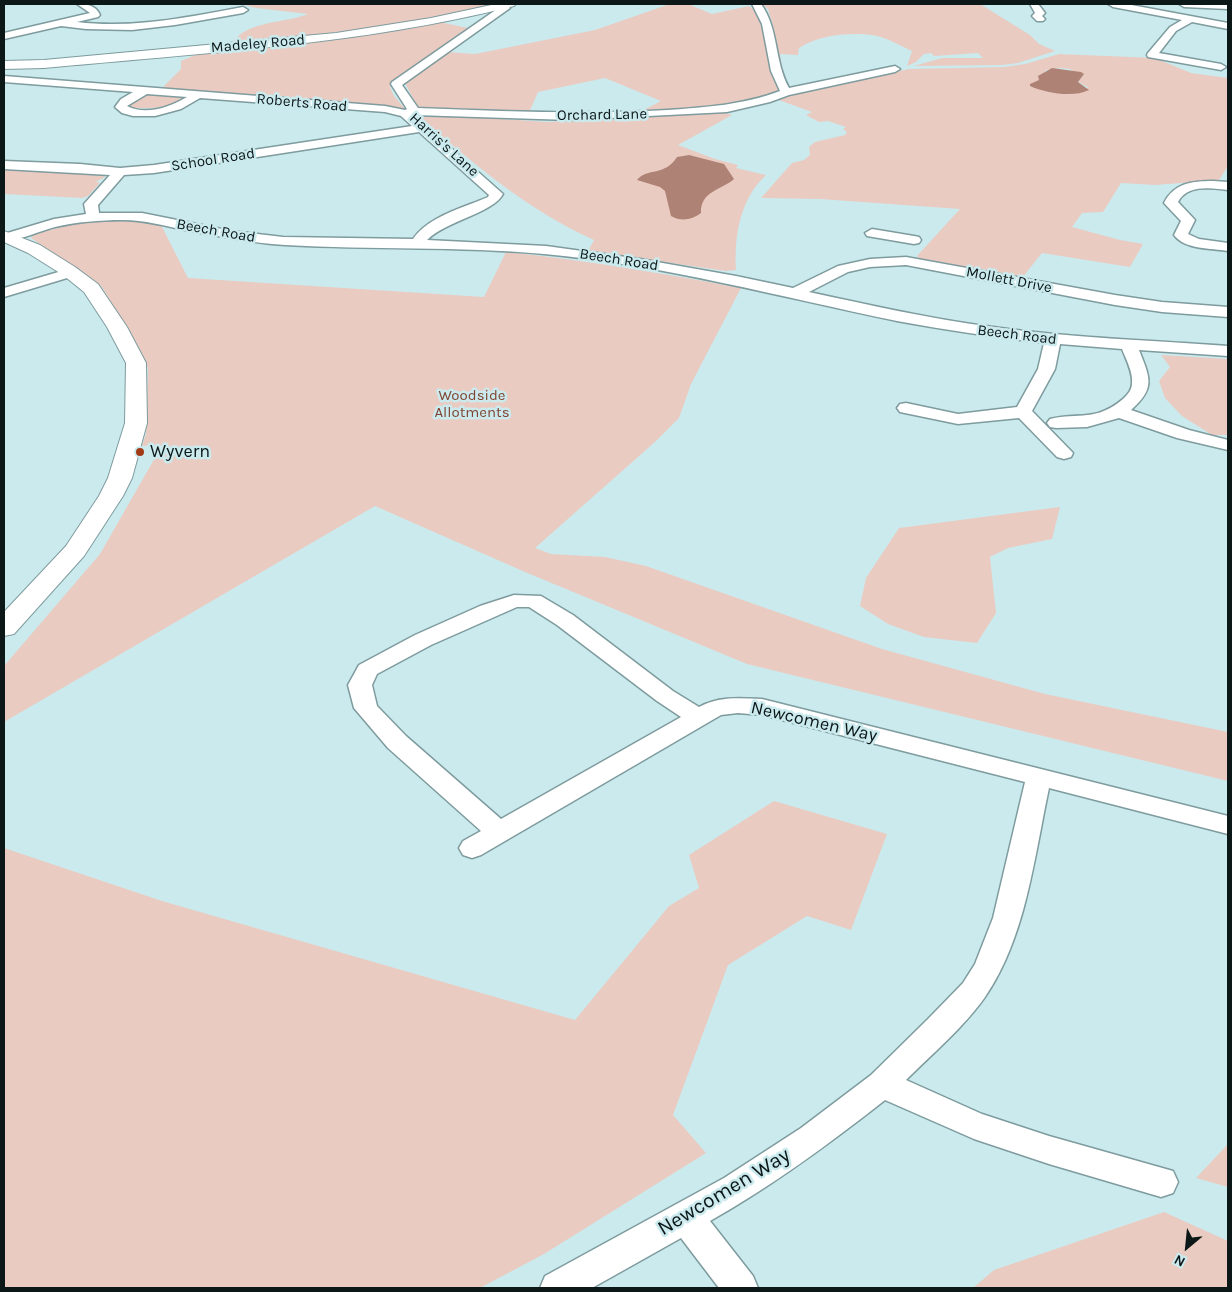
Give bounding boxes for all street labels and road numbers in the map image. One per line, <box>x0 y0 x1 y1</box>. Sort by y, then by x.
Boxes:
street label: Madeley Road <box>210 31 306 57</box>
street label: Roberts Road <box>256 90 348 116</box>
street label: Orchard Lane <box>557 105 647 125</box>
street label: Harris's Lane <box>406 109 482 181</box>
street label: School Road <box>170 144 256 176</box>
street label: Beech Road <box>175 215 257 247</box>
street label: Beech Road <box>578 245 660 275</box>
street label: Mollett Drive <box>965 263 1053 297</box>
street label: Beech Road <box>976 321 1058 349</box>
street label: Newcomen Way <box>749 697 879 747</box>
street label: Newcomen Way <box>653 1143 795 1241</box>

